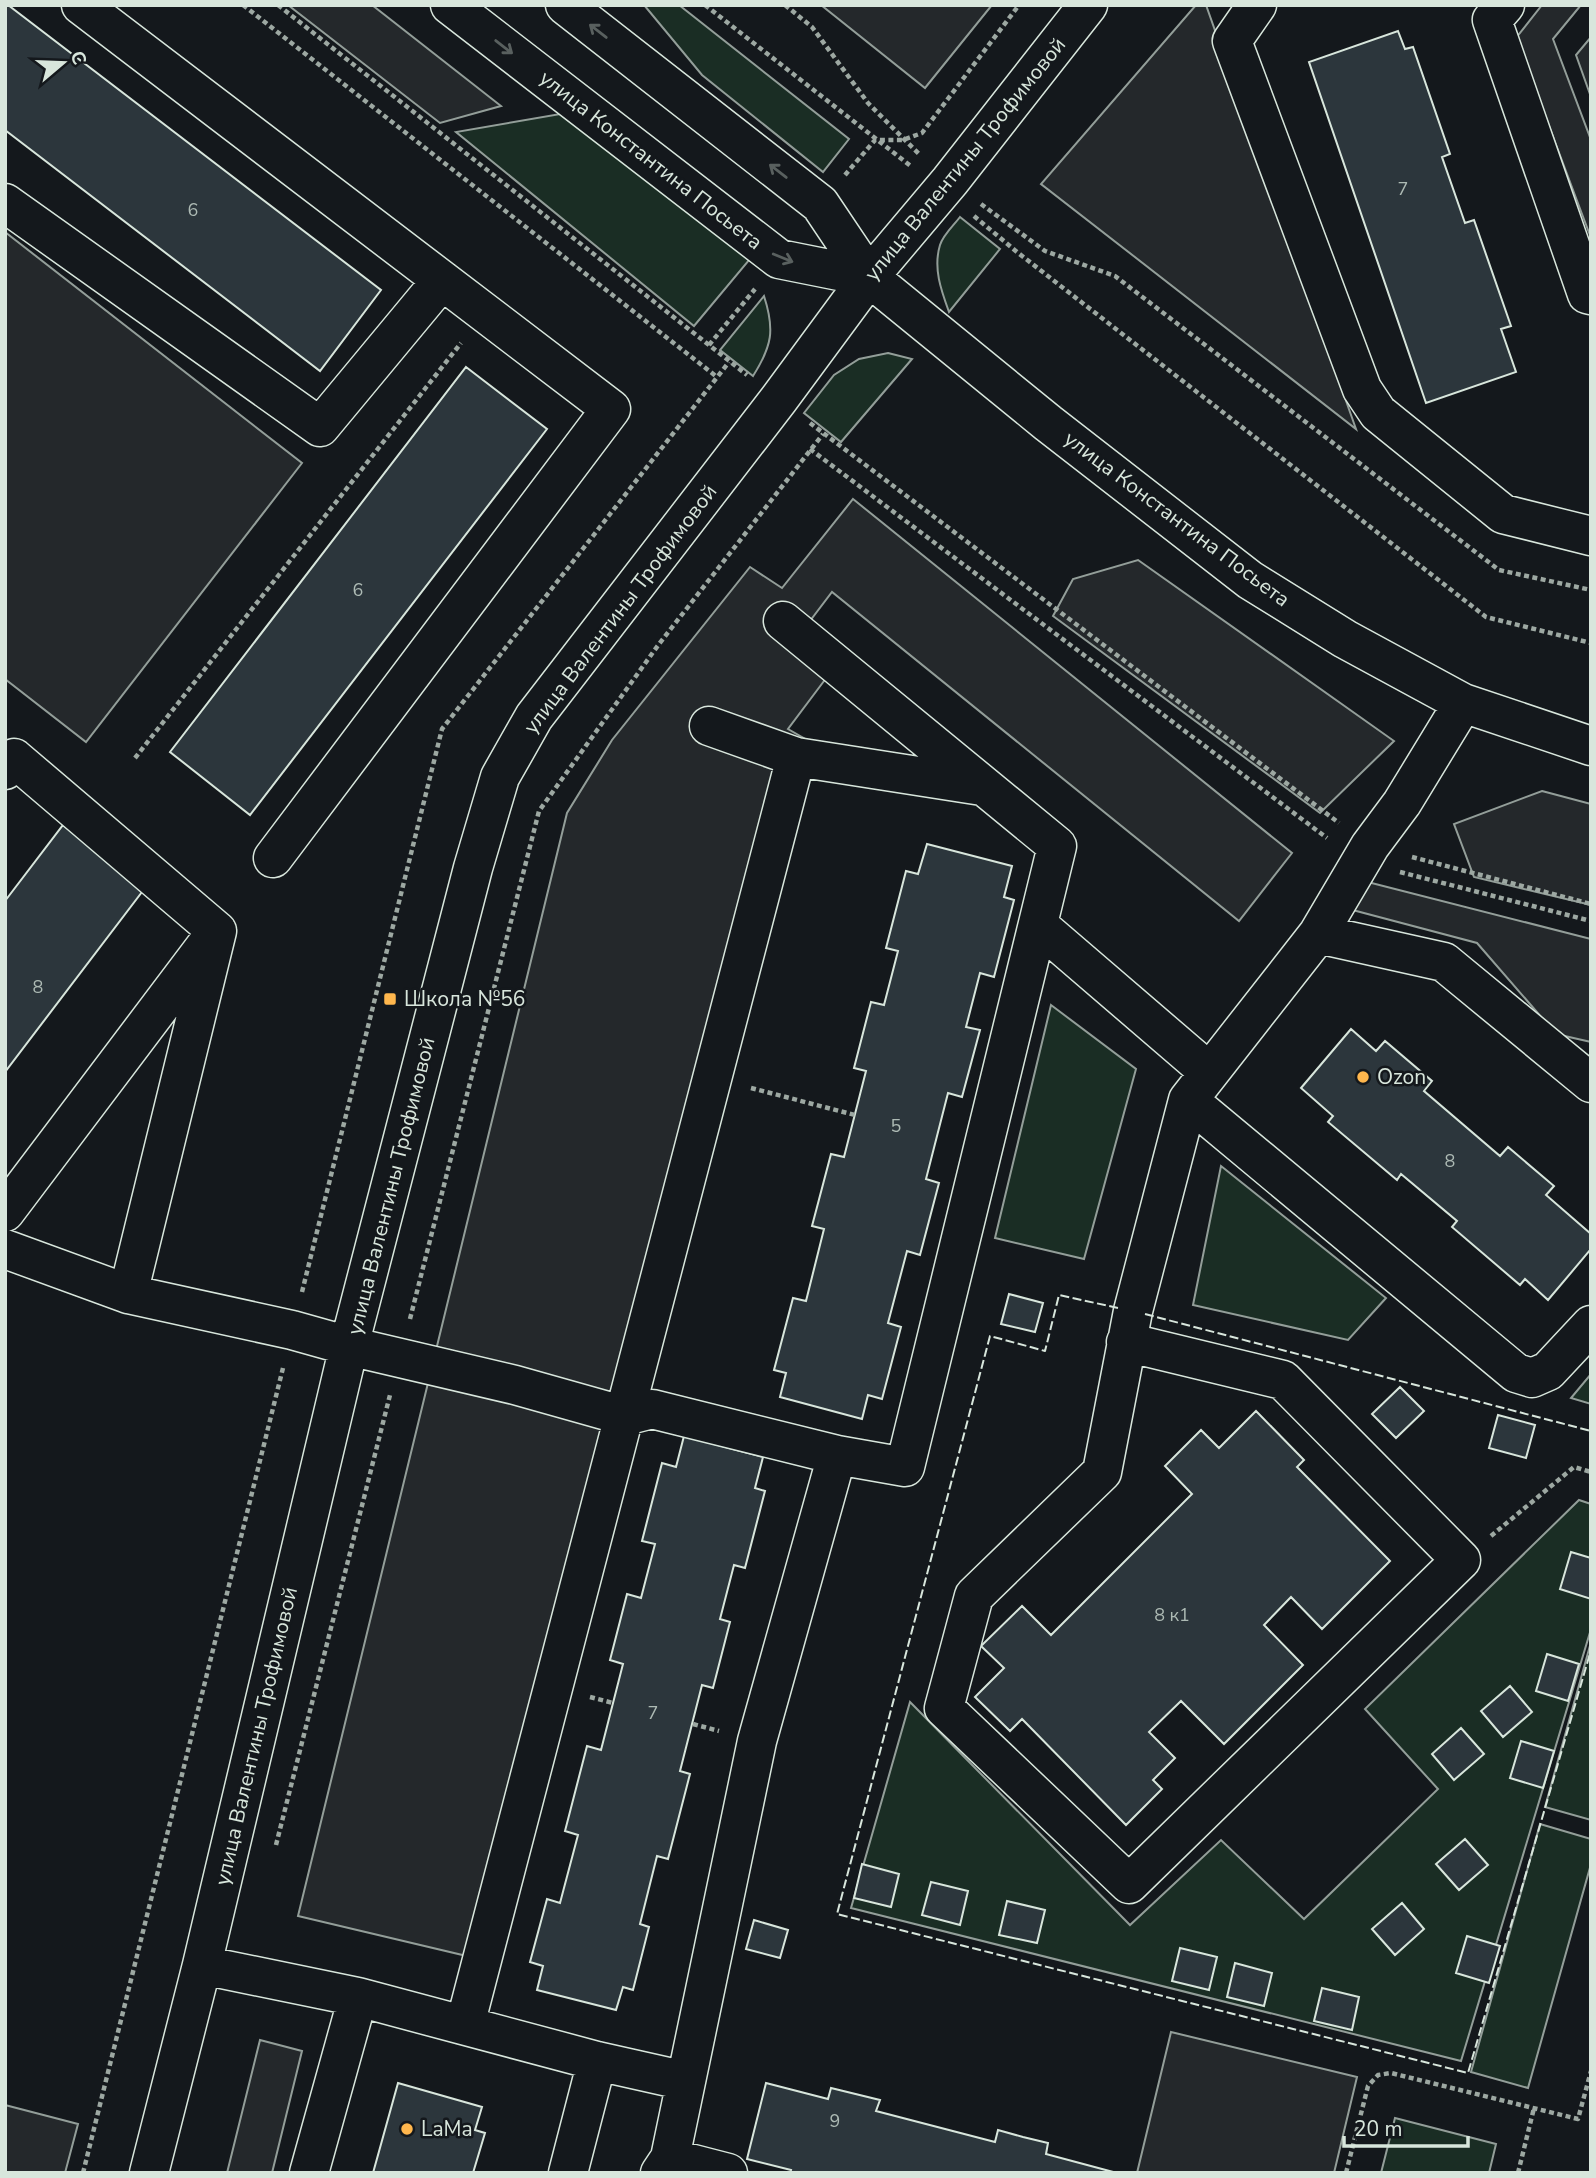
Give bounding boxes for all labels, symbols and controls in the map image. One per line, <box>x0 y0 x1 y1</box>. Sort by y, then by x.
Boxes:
one-way arrow <box>590 24 608 39</box>
north arrow <box>28 28 98 98</box>
street label: улица Валентины Трофимовой <box>858 31 1072 287</box>
one-way arrow <box>494 40 513 55</box>
text: С <box>64 47 93 68</box>
street label: улица Константина Посьета <box>534 64 768 256</box>
one-way arrow <box>769 163 787 178</box>
house number: 7 <box>1398 177 1408 201</box>
house number: 6 <box>188 198 198 222</box>
one-way arrow <box>772 252 793 265</box>
street label: улица Константина Посьета <box>1058 425 1296 613</box>
street label: улица Валентины Трофимовой <box>517 479 723 739</box>
house number: 6 <box>353 578 363 602</box>
house number: 8 <box>33 975 43 999</box>
place label: Школа №56 <box>404 985 525 1013</box>
marker: Школа №56 <box>382 991 398 1007</box>
street label: улица Валентины Трофимовой <box>340 1034 442 1338</box>
place label: Ozon <box>1377 1063 1426 1091</box>
marker: Ozon <box>1355 1069 1371 1085</box>
house number: 5 <box>891 1114 901 1138</box>
house number: 8 <box>1445 1149 1455 1173</box>
street label: улица Валентины Трофимовой <box>208 1584 304 1888</box>
house number: 8 к1 <box>1154 1603 1190 1627</box>
house number: 7 <box>648 1701 658 1725</box>
scale bar <box>1344 2104 1468 2148</box>
house number: 9 <box>830 2109 840 2133</box>
place label: LaMa <box>421 2115 473 2143</box>
text: 20 m <box>1354 2115 1403 2143</box>
marker: LaMa <box>399 2121 415 2137</box>

